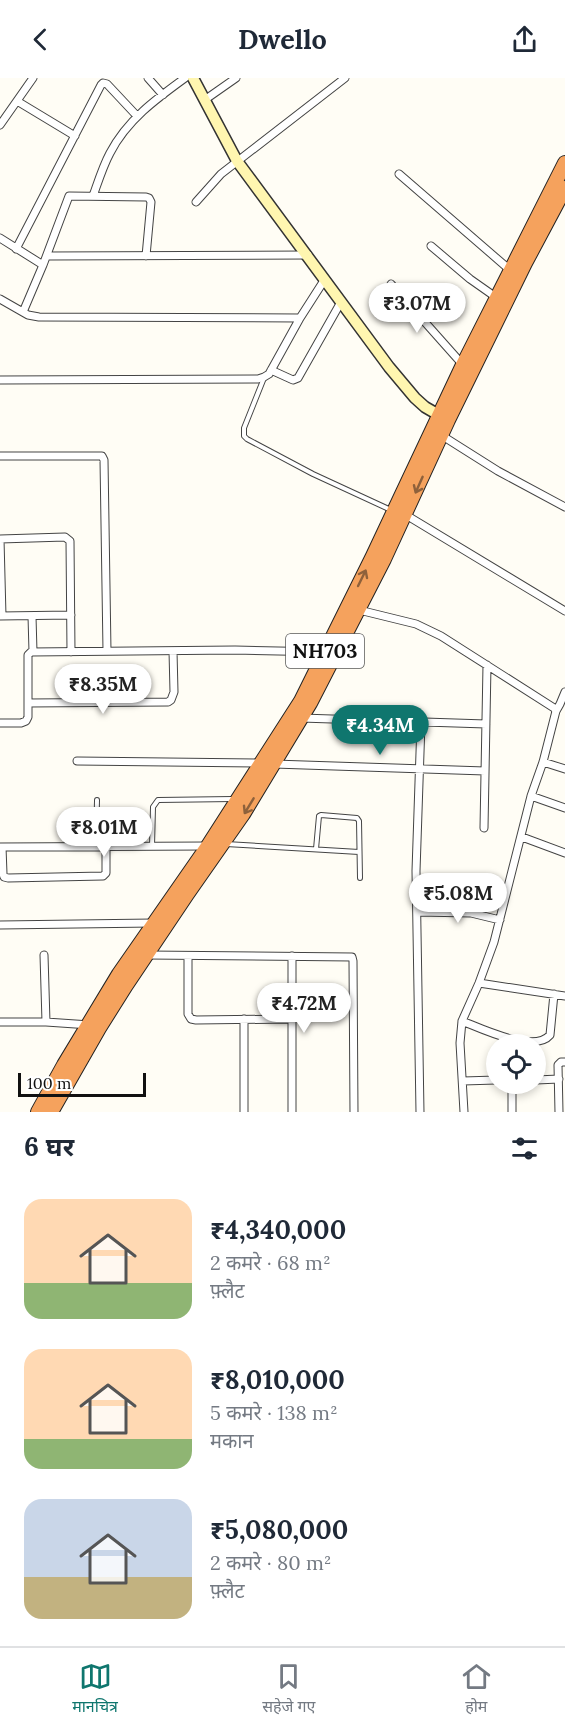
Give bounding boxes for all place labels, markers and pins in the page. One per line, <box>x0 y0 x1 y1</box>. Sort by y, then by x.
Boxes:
pin: ₹3.07M <box>368 283 466 334</box>
pin: ₹8.35M <box>54 664 152 715</box>
pin: ₹4.34M <box>331 705 429 756</box>
pin: ₹8.01M <box>55 807 153 858</box>
pin: ₹5.08M <box>409 873 507 924</box>
pin: ₹4.72M <box>255 983 353 1034</box>

